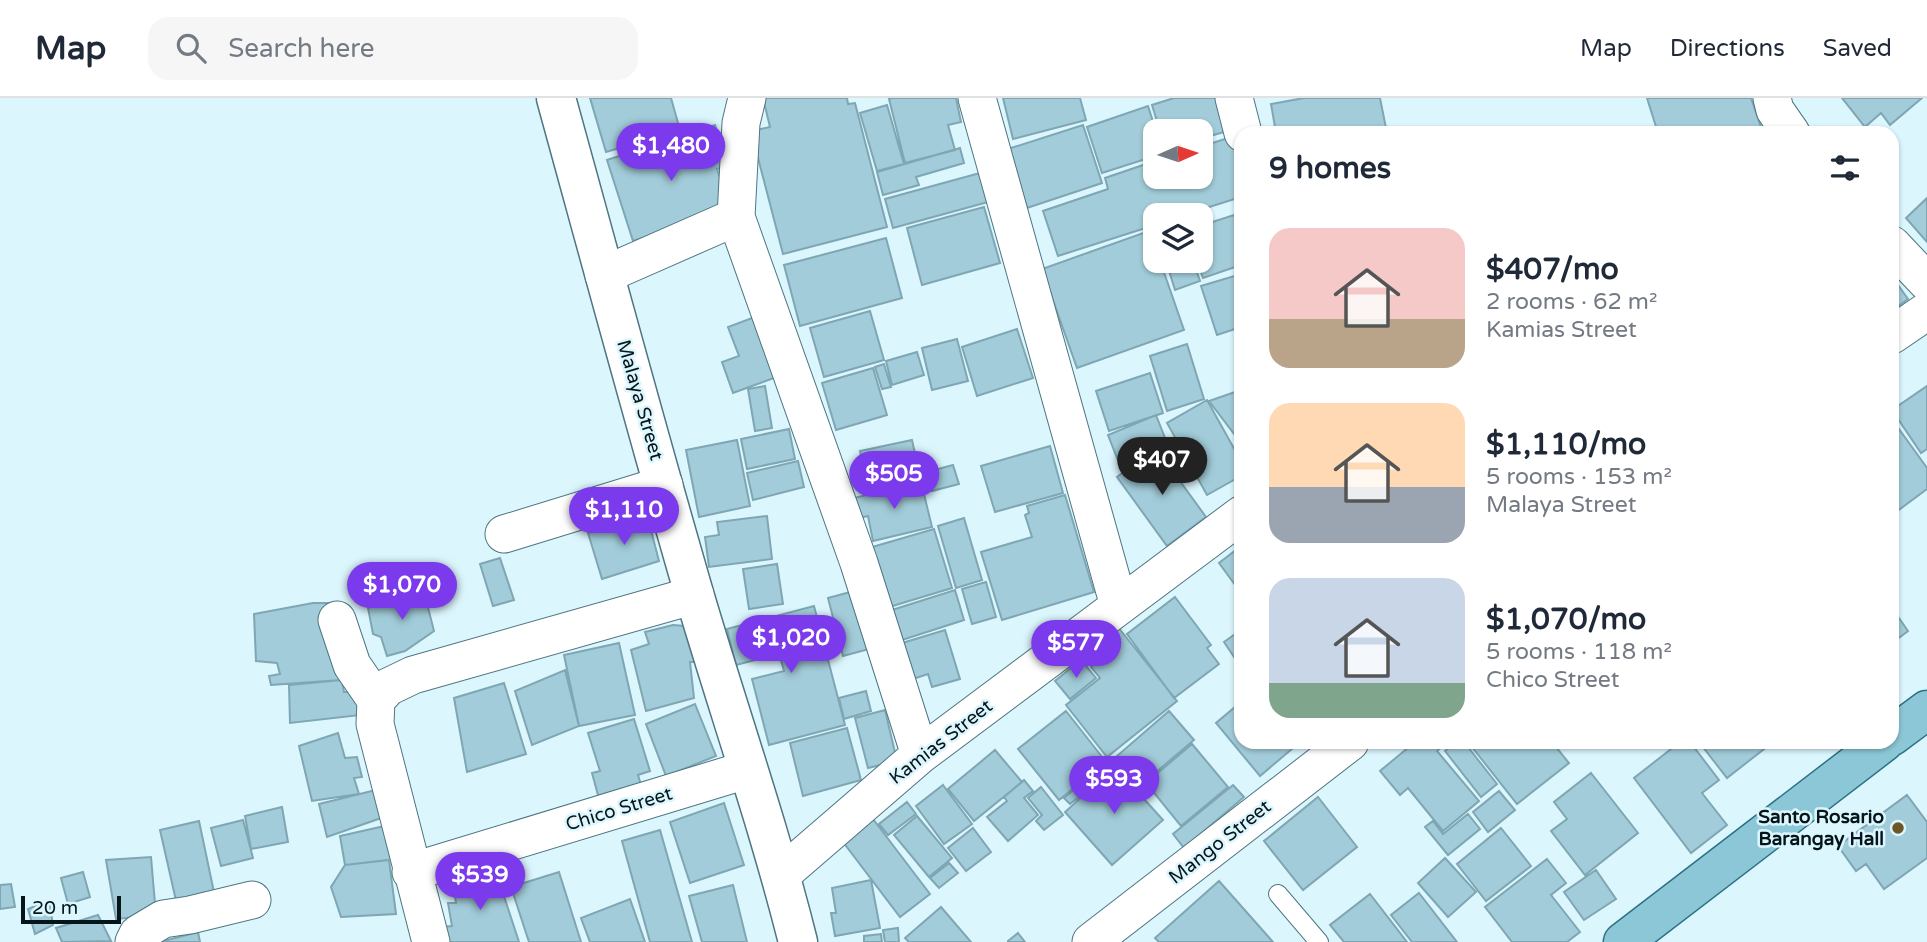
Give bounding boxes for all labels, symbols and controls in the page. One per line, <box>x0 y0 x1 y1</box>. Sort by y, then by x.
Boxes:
search box <box>148 17 638 80</box>
text: Map <box>35 29 106 68</box>
icon: search <box>172 29 210 67</box>
text: Search here <box>228 33 374 64</box>
text: Map <box>1580 34 1632 63</box>
text: Directions <box>1670 34 1785 63</box>
text: Saved <box>1823 34 1892 63</box>
north arrow <box>1143 119 1213 189</box>
map controls <box>1143 119 1213 273</box>
pin: $1,480 <box>614 123 728 183</box>
text: $1,480 <box>632 132 710 160</box>
icon: filters <box>1826 149 1864 187</box>
text: 9 homes <box>1269 150 1391 187</box>
button: layers <box>1143 203 1213 273</box>
text: $407/mo <box>1486 251 1619 288</box>
icon: home <box>1325 256 1409 340</box>
text: 2 rooms · 62 m² <box>1486 288 1657 316</box>
text: Kamias Street <box>1486 316 1637 344</box>
street label: Malaya Street <box>612 337 668 463</box>
text: $1,110/mo <box>1486 426 1646 463</box>
icon: home <box>1325 431 1409 515</box>
pin: $407 <box>1121 438 1203 497</box>
text: $407 <box>1133 446 1191 474</box>
pin: $505 <box>853 452 935 511</box>
text: $505 <box>865 460 923 488</box>
text: 5 rooms · 153 m² <box>1486 463 1672 491</box>
pin: $1,110 <box>567 488 681 547</box>
text: Malaya Street <box>1486 491 1636 519</box>
text: $1,110 <box>585 496 663 524</box>
pin: $1,070 <box>345 562 459 622</box>
text: $1,070 <box>363 571 441 599</box>
text: $1,070/mo <box>1486 601 1646 638</box>
icon: home <box>1325 606 1409 690</box>
pin: $1,020 <box>734 616 848 675</box>
pin: $577 <box>1035 620 1117 680</box>
text: $1,020 <box>752 624 830 652</box>
text: $577 <box>1047 629 1105 657</box>
text: 5 rooms · 118 m² <box>1486 638 1672 666</box>
text: Chico Street <box>1486 666 1620 694</box>
street label: Kamias Street <box>885 695 997 789</box>
pin: $593 <box>1073 756 1155 816</box>
text: $593 <box>1085 765 1143 793</box>
street label: Chico Street <box>563 782 675 836</box>
street label: Mango Street <box>1165 795 1275 889</box>
place label: Santo Rosario Barangay Hall <box>1758 806 1884 851</box>
marker: Santo Rosario Barangay Hall <box>1890 820 1906 836</box>
pin: $539 <box>439 852 521 912</box>
text: $539 <box>451 861 509 889</box>
scale bar <box>21 893 121 925</box>
text: 20 m <box>32 897 78 919</box>

